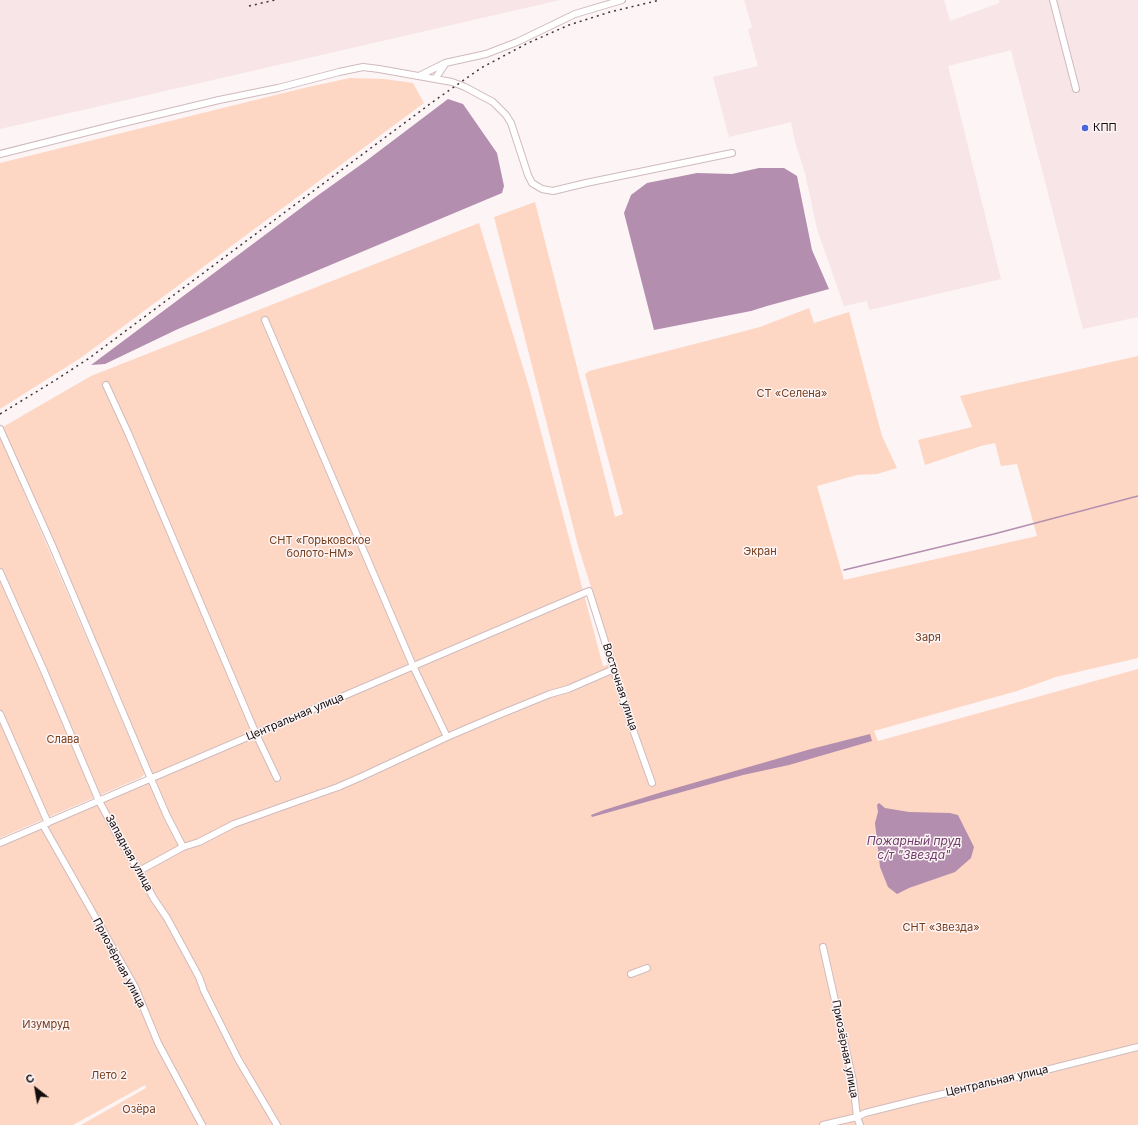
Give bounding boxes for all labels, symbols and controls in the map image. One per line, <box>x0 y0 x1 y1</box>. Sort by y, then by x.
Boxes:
place label: КПП <box>1093 121 1117 135</box>
marker: КПП <box>1080 123 1090 133</box>
park label: СТ «Селена» <box>757 387 827 401</box>
park label: СНТ «Горьковское болото-НМ» <box>269 534 371 560</box>
park label: Экран <box>743 545 777 559</box>
park label: Заря <box>915 631 941 645</box>
street label: Восточная улица <box>600 642 640 732</box>
street label: Центральная улица <box>244 690 346 744</box>
park label: Слава <box>47 733 79 747</box>
street label: Западная улица <box>102 812 156 894</box>
water label: Пожарный пруд с/т "Звезда" <box>867 834 961 862</box>
street label: Приозёрная улица <box>90 916 148 1010</box>
park label: СНТ «Звезда» <box>902 921 980 935</box>
street label: Приозёрная улица <box>829 999 861 1099</box>
park label: Изумруд <box>22 1018 70 1032</box>
street label: Центральная улица <box>944 1063 1050 1099</box>
north arrow <box>16 1069 56 1109</box>
park label: Лето 2 <box>91 1069 127 1083</box>
text: С <box>23 1071 37 1087</box>
park label: Озёра <box>122 1103 156 1117</box>

